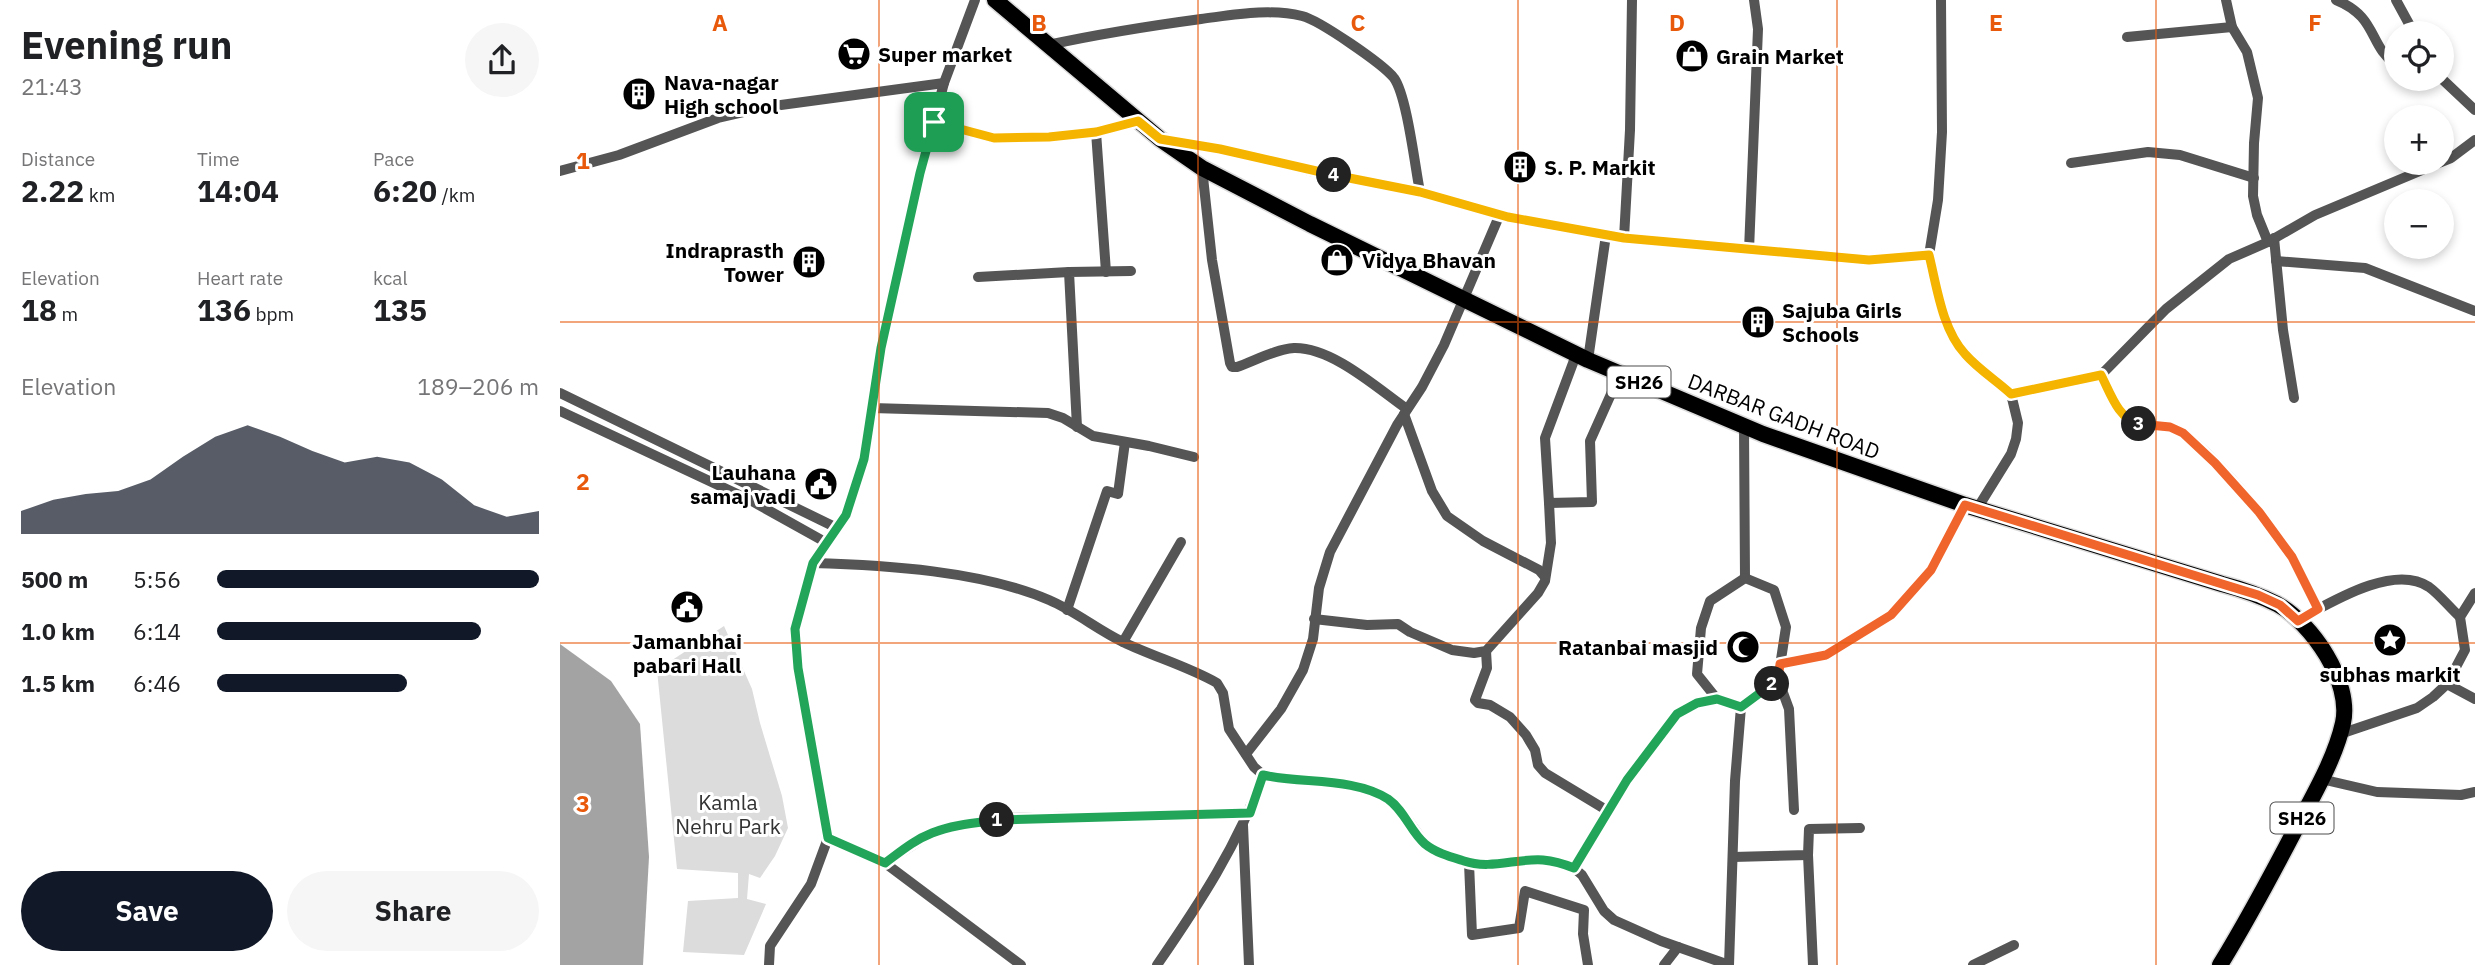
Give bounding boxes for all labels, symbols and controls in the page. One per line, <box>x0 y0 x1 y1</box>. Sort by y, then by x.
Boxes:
text: A <box>712 7 728 37</box>
text: B <box>1031 7 1047 37</box>
text: C <box>1351 7 1366 37</box>
text: D <box>1669 7 1685 37</box>
text: E <box>1989 7 2003 37</box>
text: F <box>2308 7 2322 37</box>
text: Evening run <box>21 20 232 69</box>
map controls <box>2384 21 2454 259</box>
button: locate <box>2384 21 2454 91</box>
button: share <box>465 23 539 97</box>
supermarket icon: Super market <box>835 35 873 73</box>
shop icon: Grain Market <box>1673 37 1711 75</box>
place label: Super market <box>878 40 1012 68</box>
place label: Grain Market <box>1716 42 1844 70</box>
place label: Nava-nagar High school <box>664 68 779 120</box>
text: 21:43 <box>21 71 83 101</box>
building icon: Nava-nagar High school <box>620 75 658 113</box>
pin <box>904 92 964 152</box>
icon: arrive <box>915 103 953 141</box>
button: + <box>2384 105 2454 175</box>
text: 1 <box>576 145 590 175</box>
text: Distance <box>21 147 95 171</box>
text: Time <box>197 147 240 171</box>
text: Pace <box>373 147 414 171</box>
building icon: S. P. Markit <box>1501 148 1539 186</box>
place label: S. P. Markit <box>1544 153 1656 181</box>
pin: 4 <box>1316 158 1352 192</box>
text: 4 <box>1328 162 1339 186</box>
text: 2.22 <box>21 171 84 210</box>
text: 14:04 <box>197 171 279 210</box>
text: 6:20 <box>373 171 437 210</box>
text: km <box>84 183 115 207</box>
text: /km <box>437 183 475 207</box>
button: − <box>2384 189 2454 259</box>
place label: Indraprasth Tower <box>666 236 785 288</box>
shop icon: Vidya Bhavan <box>1318 241 1356 279</box>
building icon: Indraprasth Tower <box>790 243 828 281</box>
place label: Vidya Bhavan <box>1362 246 1496 274</box>
text: Elevation <box>21 266 100 290</box>
text: Heart rate <box>197 266 283 290</box>
text: kcal <box>373 266 408 290</box>
text: 18 <box>21 290 57 329</box>
text: 136 <box>197 290 251 329</box>
text: 135 <box>373 290 427 329</box>
place label: Sajuba Girls Schools <box>1782 296 1902 348</box>
text: m <box>57 302 78 326</box>
text: bpm <box>251 302 294 326</box>
building icon: Sajuba Girls Schools <box>1739 303 1777 341</box>
road number: SH26 <box>1608 366 1670 398</box>
street label: DARBAR GADH ROAD <box>1684 366 1884 466</box>
text: Elevation <box>21 371 116 401</box>
text: 189–206 m <box>417 371 539 401</box>
pin: 3 <box>2122 406 2156 442</box>
text: 3 <box>2133 411 2144 435</box>
place label: Lauhana samaj vadi <box>690 458 796 510</box>
public building icon: Lauhana samaj vadi <box>802 465 840 503</box>
text: 2 <box>576 466 590 496</box>
text: 500 m <box>21 564 88 594</box>
text: 5:56 <box>133 564 181 594</box>
public building icon: Jamanbhai pabari Hall <box>668 588 706 626</box>
text: 1.0 km <box>21 616 95 646</box>
text: 6:14 <box>133 616 181 646</box>
place icon: subhas markit <box>2371 621 2409 659</box>
place label: Jamanbhai pabari Hall <box>632 627 742 679</box>
mosque icon: Ratanbai masjid <box>1724 628 1762 666</box>
place label: Ratanbai masjid <box>1558 633 1718 661</box>
place label: subhas markit <box>2319 660 2461 688</box>
pin: 2 <box>1754 666 1790 702</box>
text: 1.5 km <box>21 668 95 698</box>
text: 6:46 <box>133 668 181 698</box>
text: 2 <box>1766 671 1777 695</box>
text: 3 <box>576 788 590 818</box>
park label: Kamla Nehru Park <box>675 788 781 840</box>
pin: 1 <box>980 802 1014 838</box>
road number: SH26 <box>2270 803 2334 834</box>
text: 1 <box>991 807 1002 831</box>
button: Save <box>21 871 273 951</box>
button: Share <box>287 871 539 951</box>

